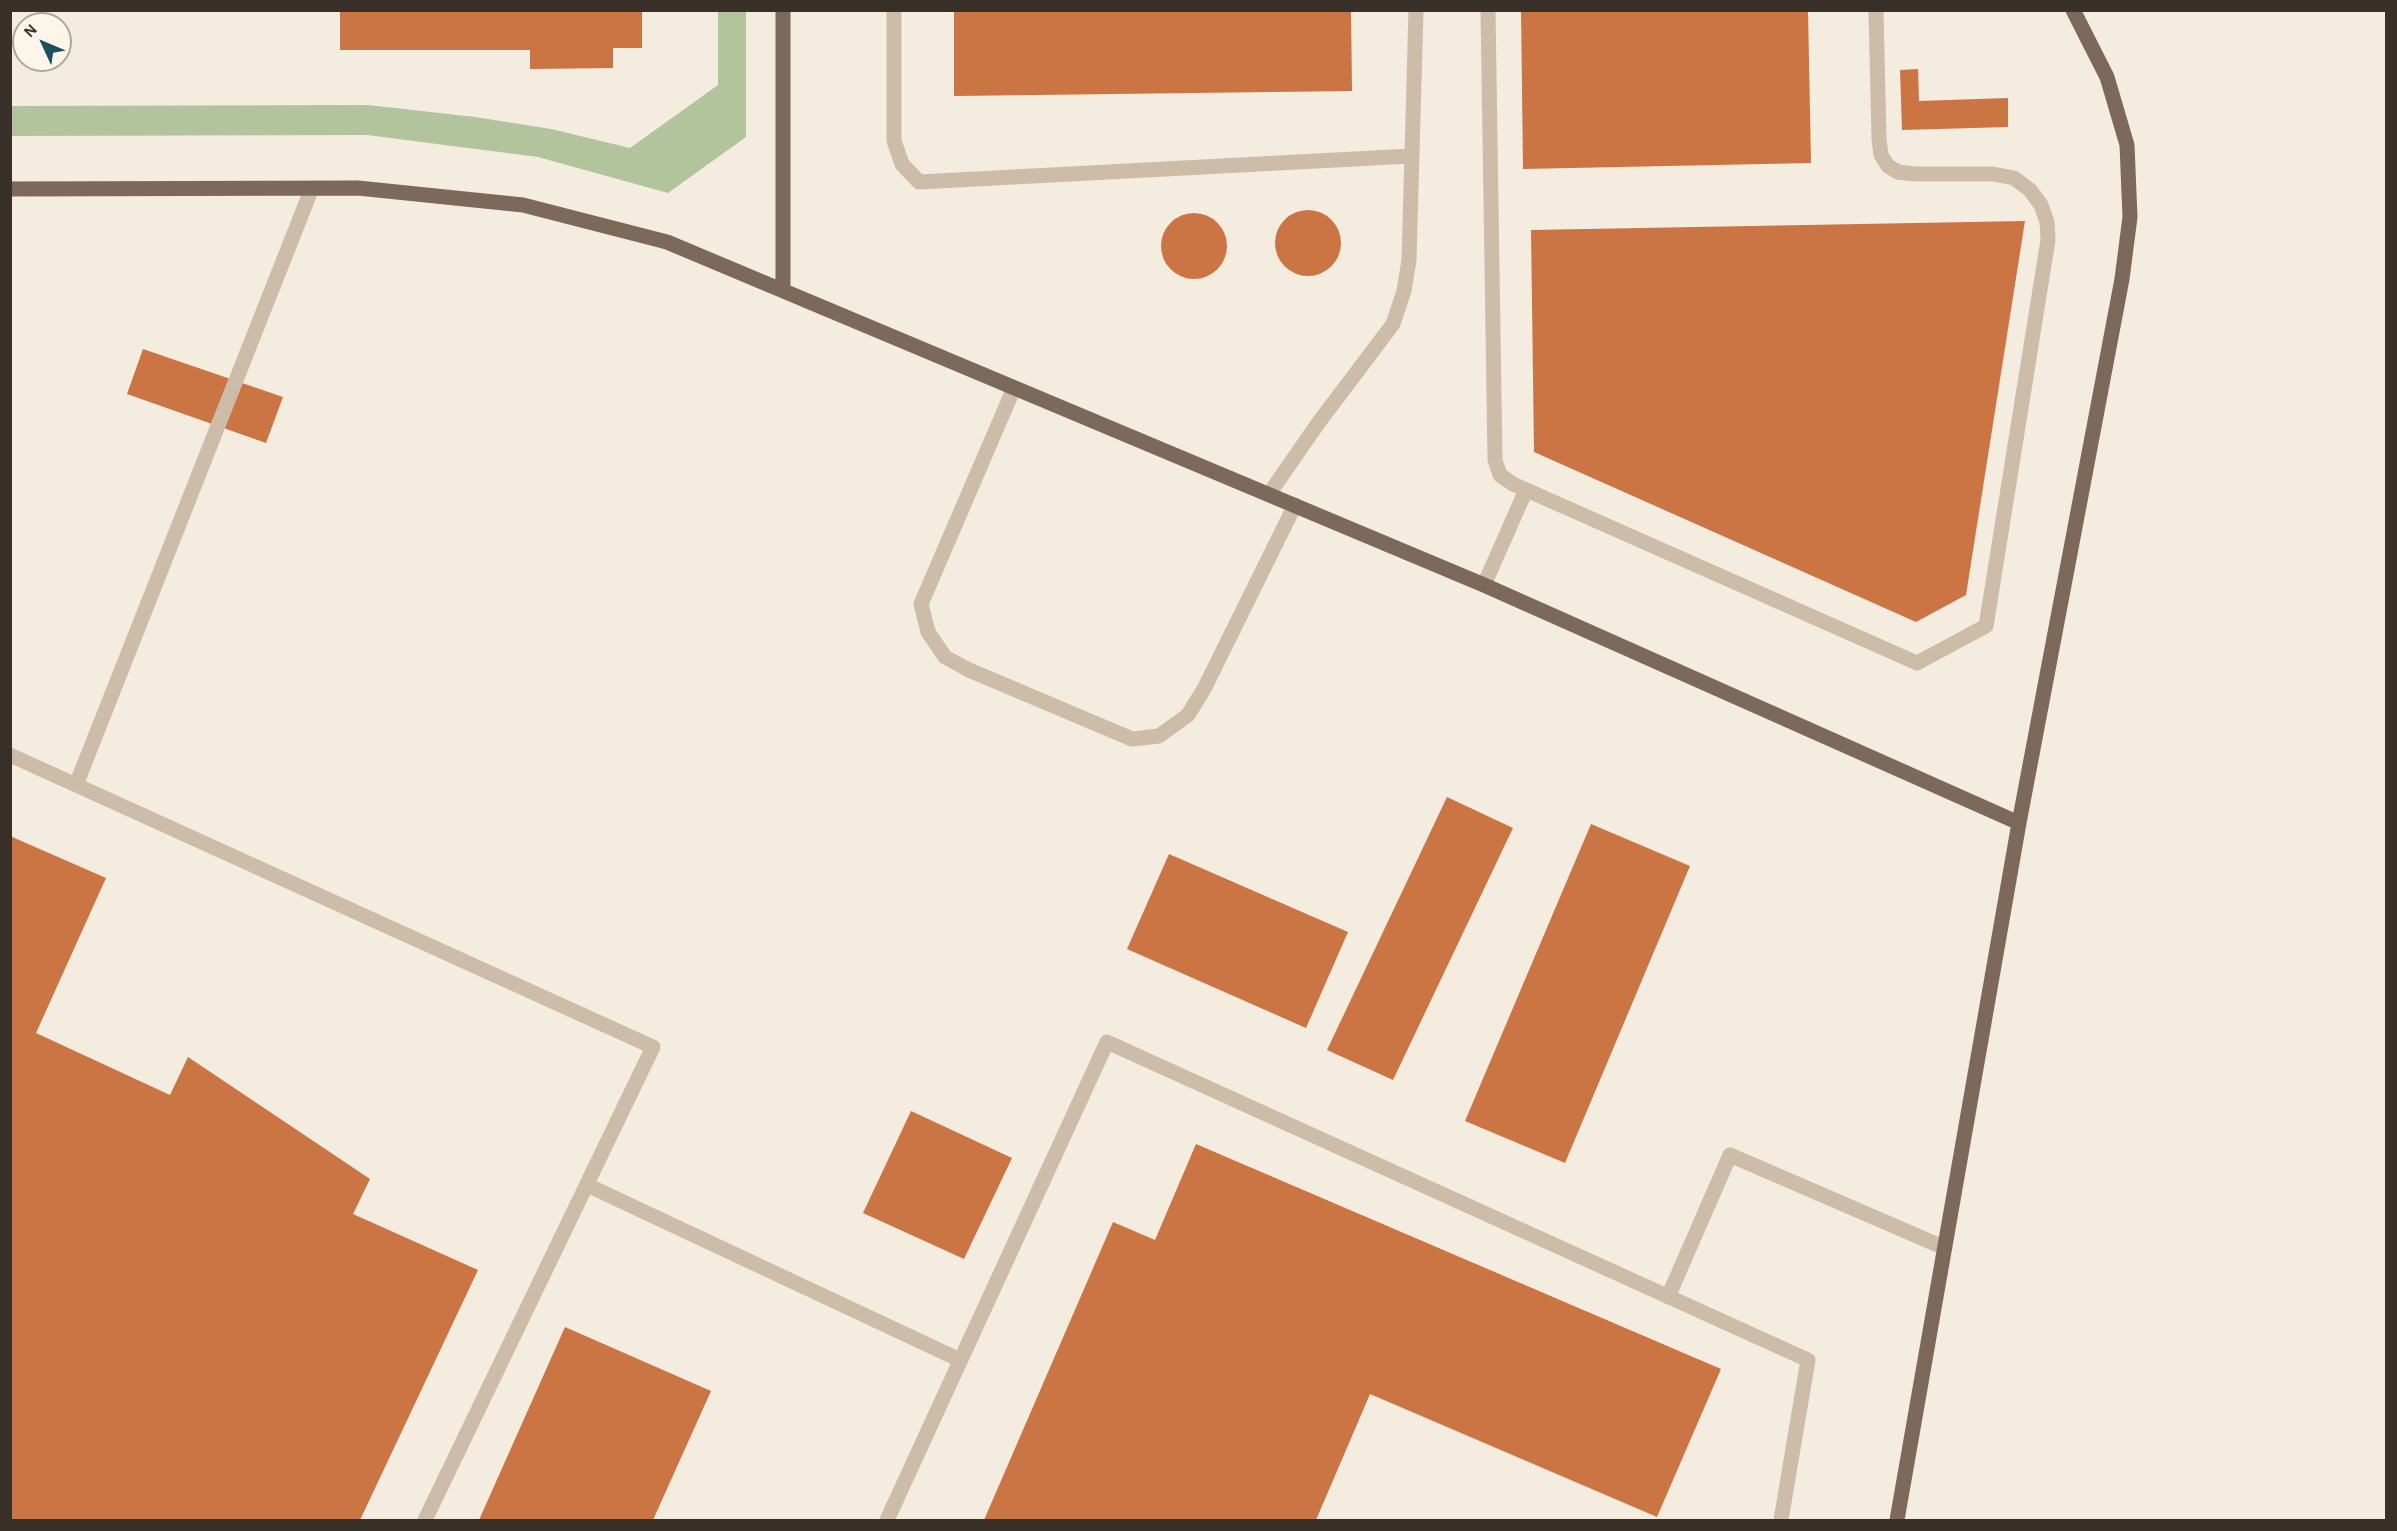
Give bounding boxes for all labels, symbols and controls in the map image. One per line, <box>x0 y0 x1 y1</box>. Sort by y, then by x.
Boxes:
north arrow <box>12 12 72 72</box>
text: N <box>21 21 40 40</box>

